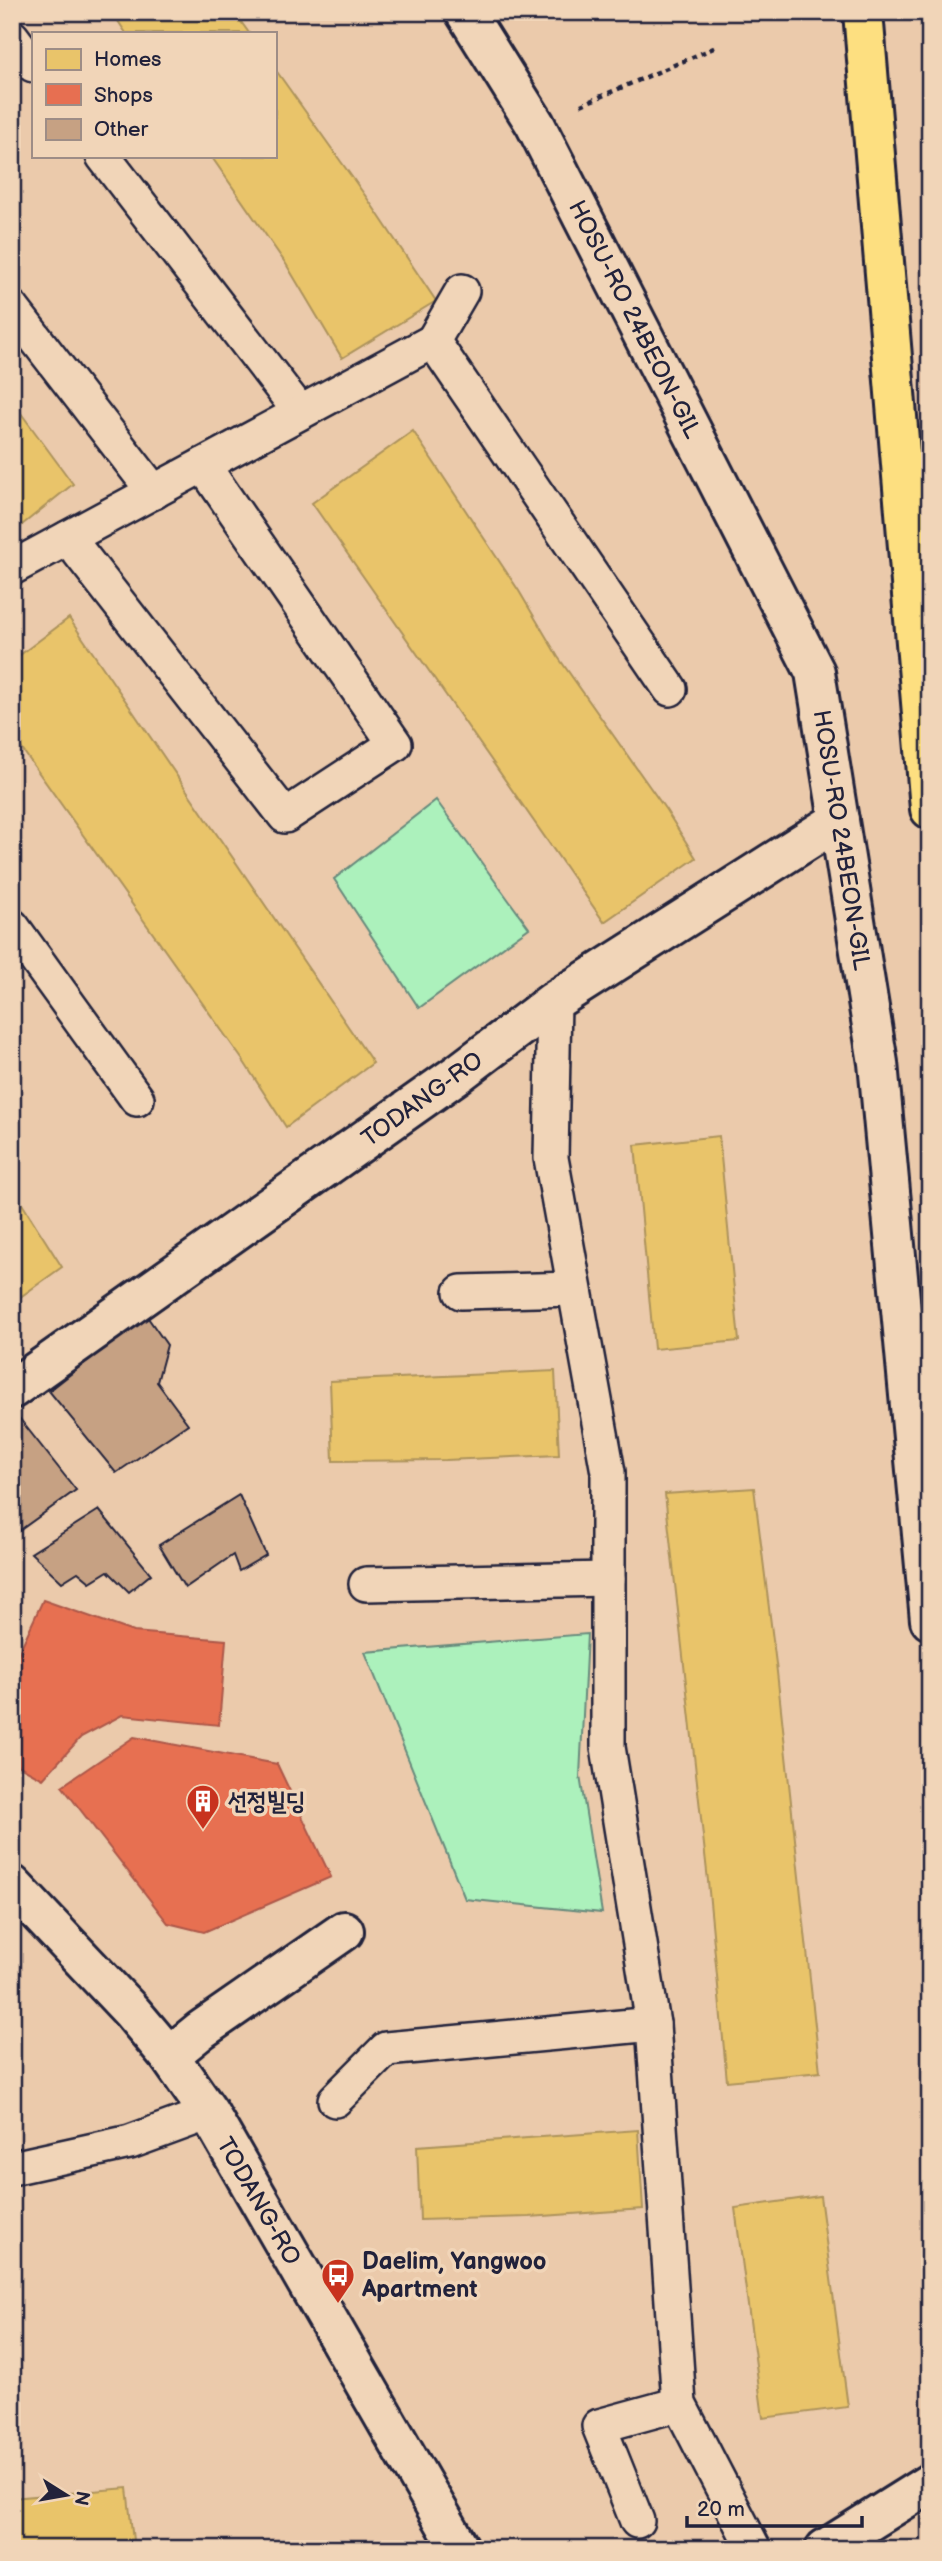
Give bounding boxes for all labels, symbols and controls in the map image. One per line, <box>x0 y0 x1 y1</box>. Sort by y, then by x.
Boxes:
legend <box>32 32 276 158</box>
text: Homes <box>94 47 162 72</box>
text: Shops <box>94 83 153 108</box>
text: Other <box>94 117 149 142</box>
street label: HOSU-RO 24BEON-GIL <box>562 195 707 443</box>
street label: HOSU-RO 24BEON-GIL <box>807 708 876 973</box>
street label: TODANG-RO <box>356 1046 489 1153</box>
building icon: 선정빌딩 <box>184 1782 222 1831</box>
place label: 선정빌딩 <box>228 1787 305 1816</box>
street label: TODANG-RO <box>210 2132 307 2270</box>
place label: Daelim, Yangwoo Apartment <box>361 2247 547 2304</box>
bus stop icon: Daelim, Yangwoo Apartment <box>319 2256 357 2305</box>
north arrow <box>32 2460 102 2530</box>
scale bar <box>687 2484 862 2528</box>
text: N <box>69 2489 94 2507</box>
text: 20 m <box>697 2497 745 2522</box>

